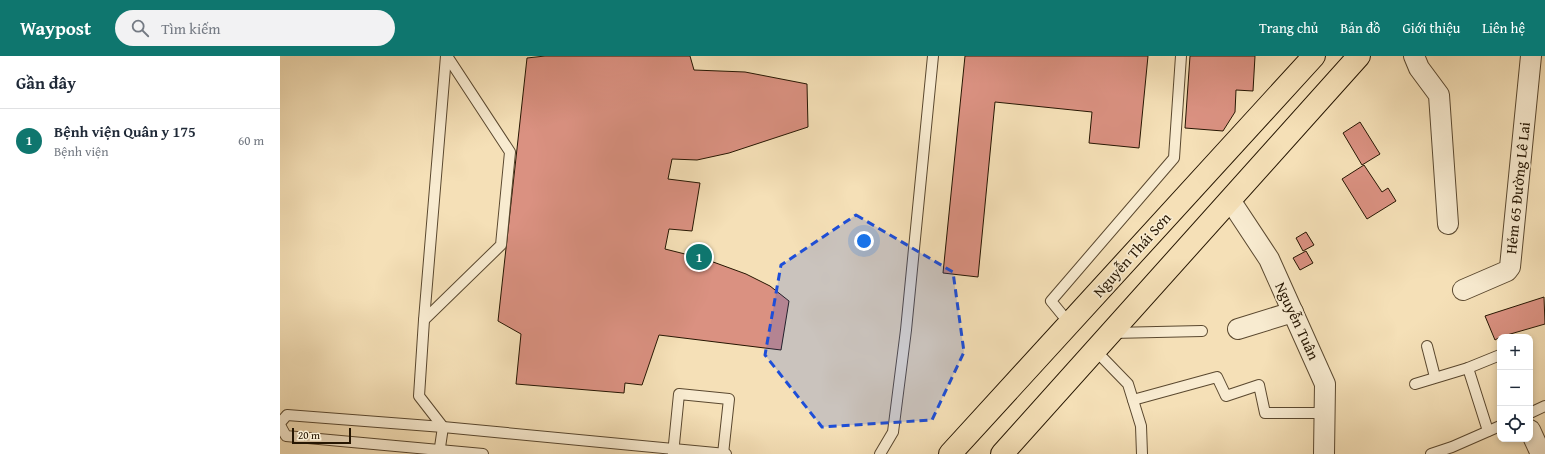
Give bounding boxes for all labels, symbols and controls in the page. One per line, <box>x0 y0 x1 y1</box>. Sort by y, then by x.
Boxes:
search box <box>115 10 395 46</box>
text: Waypost <box>20 14 91 42</box>
icon: search <box>129 17 151 39</box>
text: Tìm kiếm <box>161 18 220 39</box>
text: Trang chủ <box>1259 18 1318 38</box>
text: Bản đồ <box>1340 18 1380 38</box>
text: Giới thiệu <box>1402 18 1460 38</box>
text: Liên hệ <box>1482 18 1525 38</box>
text: Gần đây <box>16 70 76 95</box>
text: Bệnh viện Quân y 175 <box>54 121 196 142</box>
street label: Hẻm 65 Đường Lê Lai <box>1500 121 1535 255</box>
text: 1 <box>26 131 32 150</box>
text: 60 m <box>238 131 264 150</box>
text: Bệnh viện <box>54 142 108 161</box>
street label: Nguyễn Thái Sơn <box>1088 207 1176 301</box>
your location <box>854 231 874 251</box>
pin: 1 <box>686 242 712 272</box>
street label: Nguyễn Tuân <box>1270 278 1325 364</box>
map controls <box>1497 334 1533 442</box>
button: + <box>1497 334 1533 370</box>
button: − <box>1497 370 1533 406</box>
button: locate <box>1497 406 1533 442</box>
scale bar <box>292 426 351 445</box>
text: 20 m <box>298 427 320 443</box>

